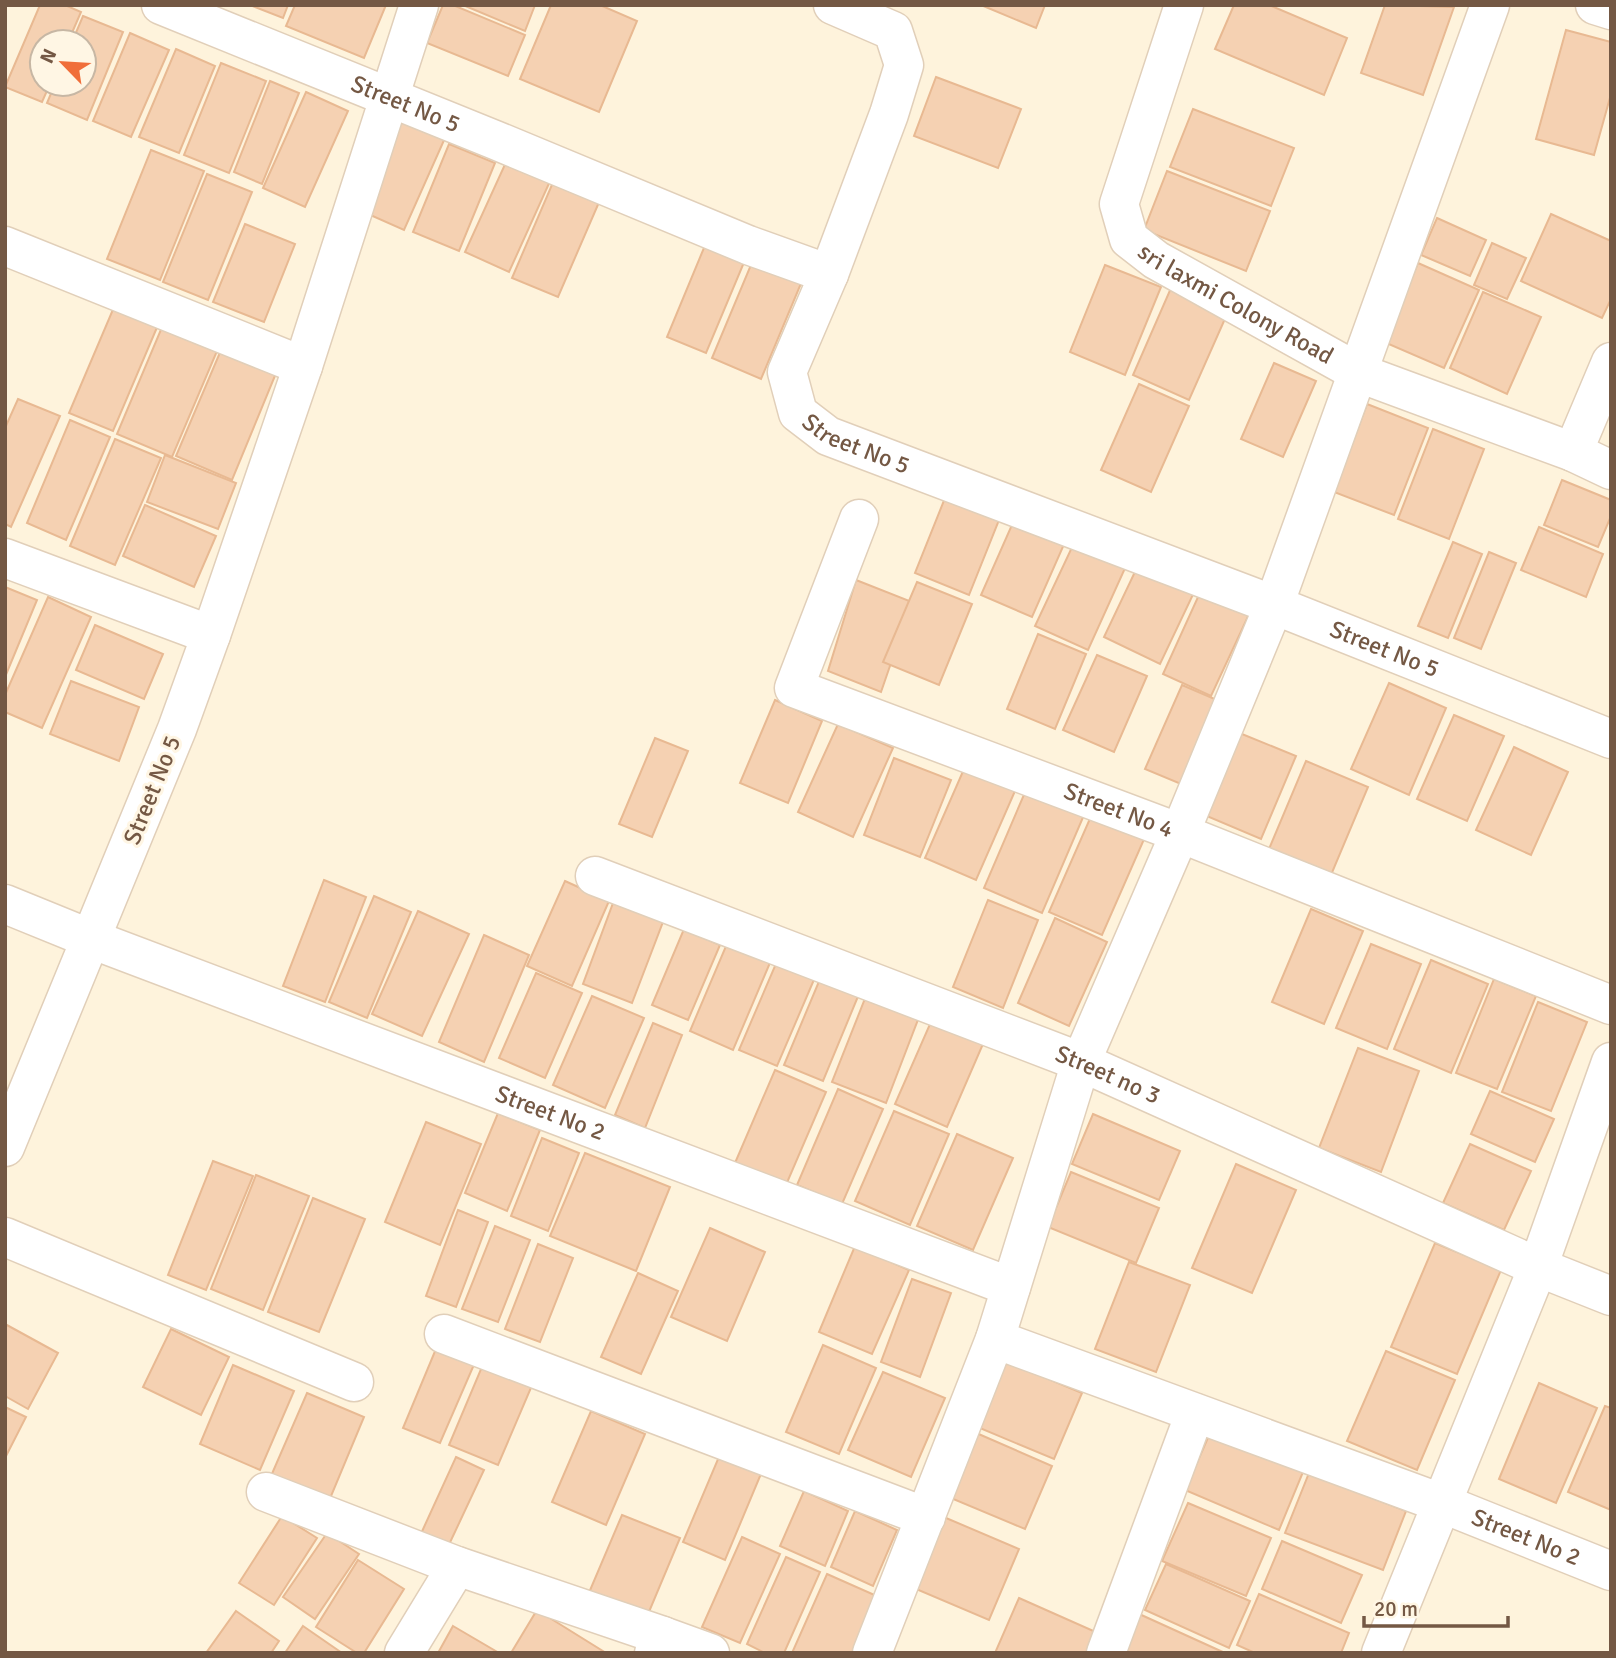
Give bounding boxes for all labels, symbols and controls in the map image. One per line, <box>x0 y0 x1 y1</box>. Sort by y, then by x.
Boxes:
north arrow <box>28 28 98 98</box>
text: N <box>35 45 62 67</box>
street label: Street No 5 <box>347 68 465 139</box>
street label: sri laxmi Colony Road <box>1132 237 1339 371</box>
street label: Street No 5 <box>796 407 914 481</box>
street label: Street No 5 <box>1326 614 1443 684</box>
street label: Street No 5 <box>117 731 187 849</box>
street label: Street No 4 <box>1060 776 1178 844</box>
street label: Street no 3 <box>1051 1039 1165 1111</box>
street label: Street No 2 <box>491 1078 609 1147</box>
street label: Street No 2 <box>1467 1502 1585 1572</box>
scale bar <box>1364 1584 1508 1628</box>
text: 20 m <box>1374 1596 1418 1622</box>

